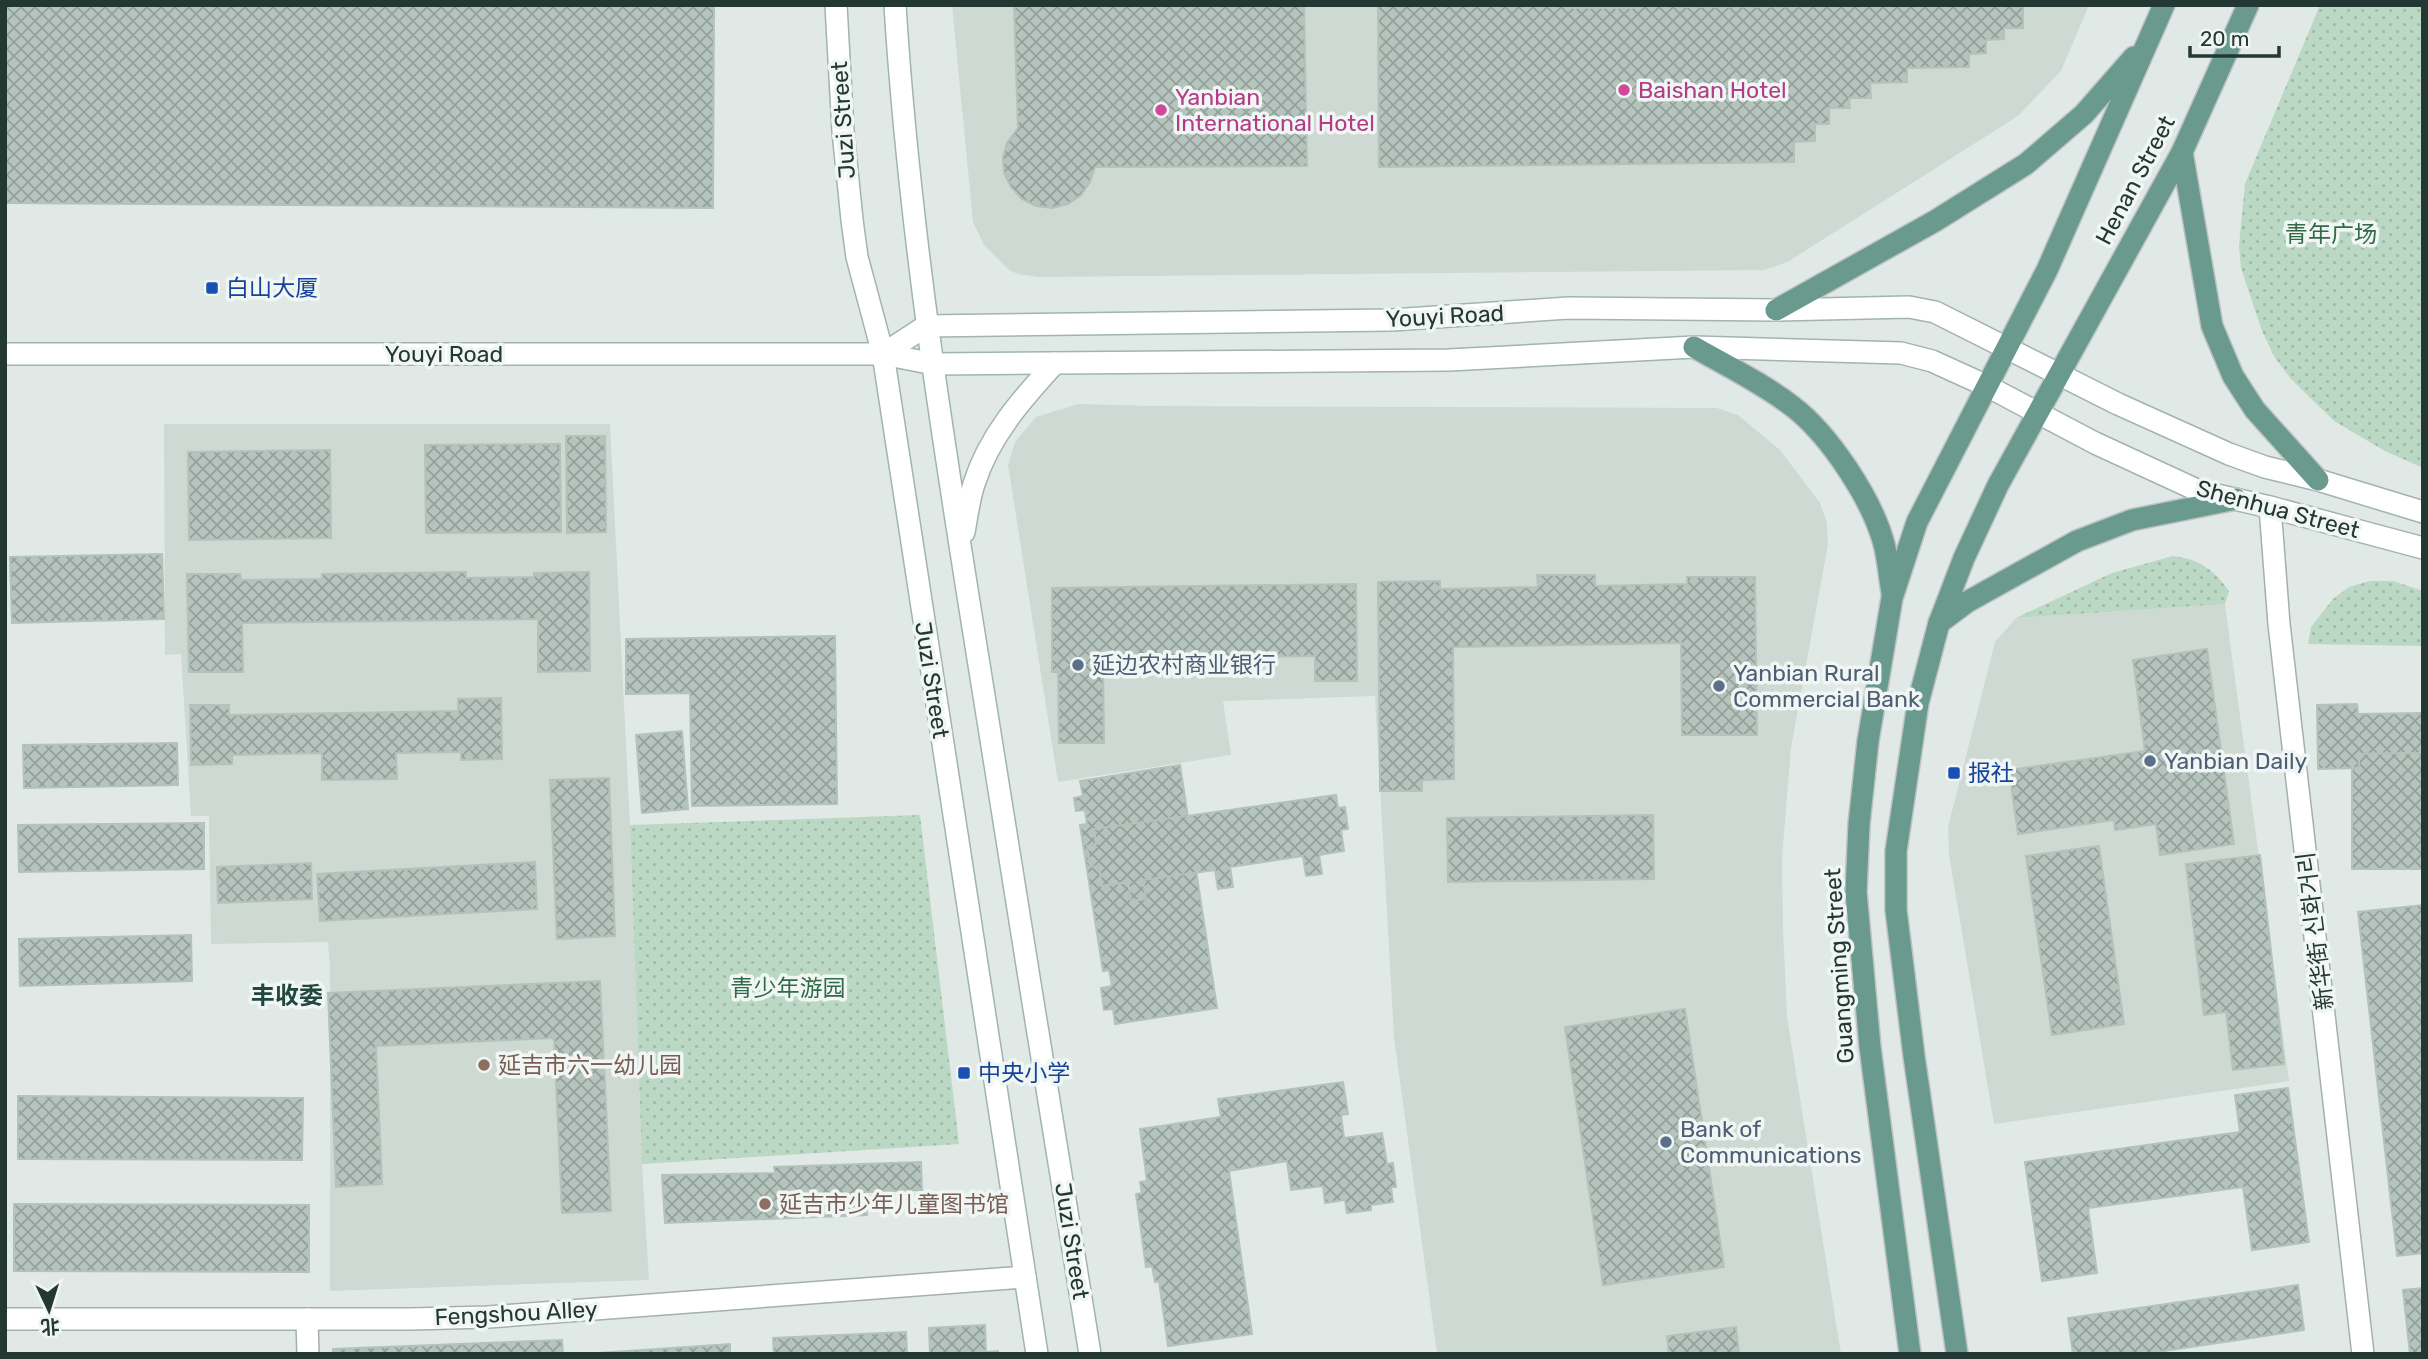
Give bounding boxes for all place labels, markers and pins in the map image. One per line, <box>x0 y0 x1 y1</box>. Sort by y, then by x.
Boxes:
place label: Baishan Hotel <box>1638 76 1787 104</box>
marker: Baishan Hotel <box>1616 82 1632 98</box>
place label: Yanbian International Hotel <box>1175 83 1375 137</box>
marker: Yanbian International Hotel <box>1153 102 1169 118</box>
place label: 白山大厦 <box>226 274 318 302</box>
marker: 白山大厦 <box>204 280 220 296</box>
place label: 延边农村商业银行 <box>1092 651 1276 679</box>
marker: 延边农村商业银行 <box>1070 657 1086 673</box>
place label: Yanbian Rural Commercial Bank <box>1733 659 1920 713</box>
marker: Yanbian Rural Commercial Bank <box>1711 678 1727 694</box>
place label: Yanbian Daily <box>2164 747 2307 775</box>
marker: Yanbian Daily <box>2142 753 2158 769</box>
place label: 报社 <box>1968 759 2014 787</box>
marker: 报社 <box>1946 765 1962 781</box>
place label: 延吉市六一幼儿园 <box>498 1051 682 1079</box>
marker: 延吉市六一幼儿园 <box>476 1057 492 1073</box>
place label: 中央小学 <box>978 1059 1070 1087</box>
marker: 中央小学 <box>956 1065 972 1081</box>
place label: Bank of Communications <box>1680 1115 1861 1169</box>
marker: Bank of Communications <box>1658 1134 1674 1150</box>
place label: 延吉市少年儿童图书馆 <box>779 1190 1009 1218</box>
marker: 延吉市少年儿童图书馆 <box>757 1196 773 1212</box>

